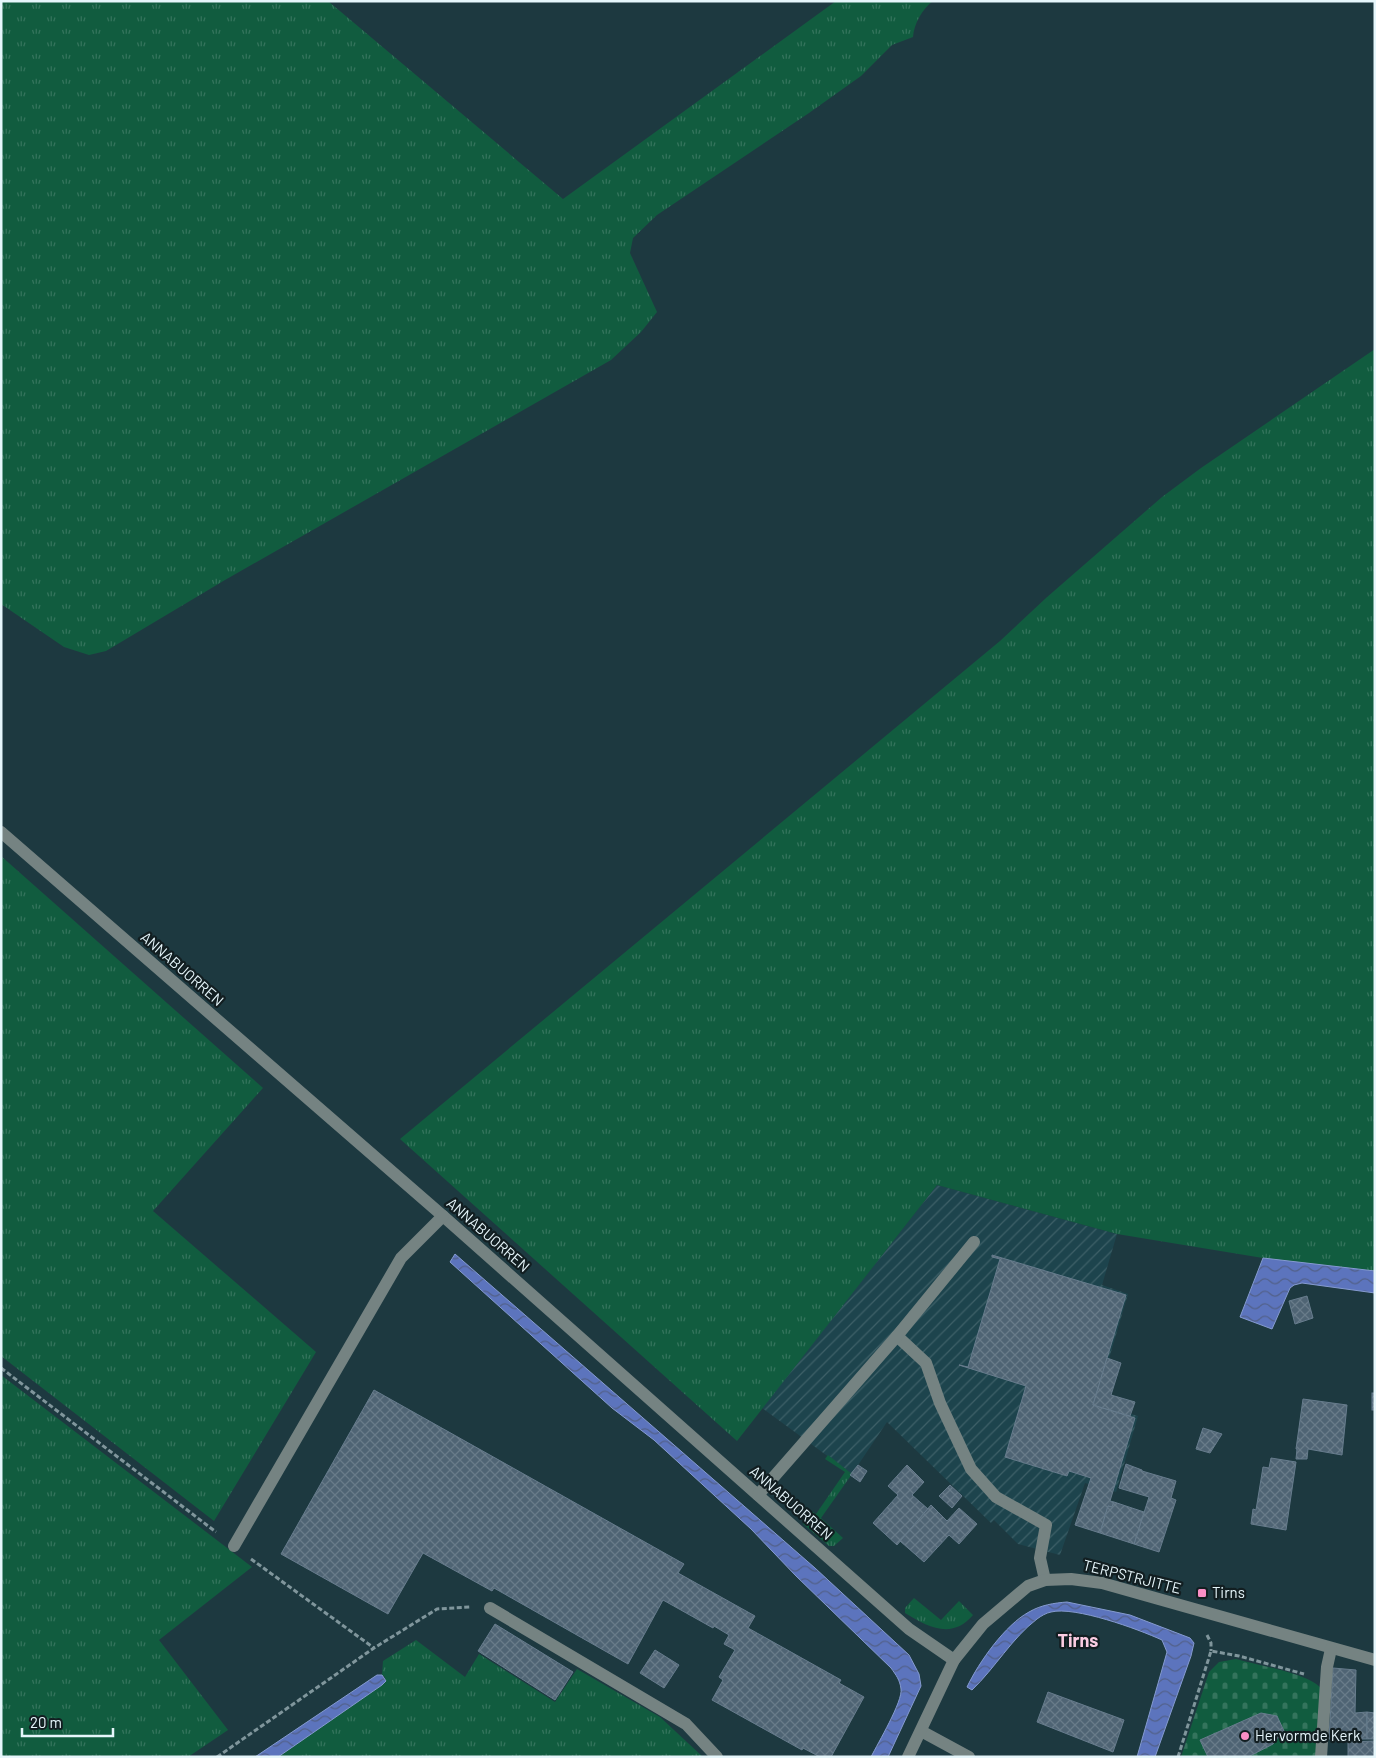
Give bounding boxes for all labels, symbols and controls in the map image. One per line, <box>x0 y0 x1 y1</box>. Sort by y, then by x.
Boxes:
street label: ANNABUORREN <box>137 927 228 1009</box>
street label: ANNABUORREN <box>443 1193 534 1275</box>
street label: ANNABUORREN <box>746 1461 837 1543</box>
street label: TERPSTRJITTE <box>1081 1555 1183 1597</box>
place label: Tirns <box>1212 1583 1245 1601</box>
marker: Tirns <box>1196 1587 1208 1599</box>
district label: Tirns <box>1058 1629 1098 1651</box>
scale bar <box>22 1706 114 1738</box>
text: 20 m <box>30 1713 62 1731</box>
place label: Hervormde Kerk <box>1255 1726 1361 1744</box>
marker: Hervormde Kerk <box>1239 1730 1251 1742</box>

